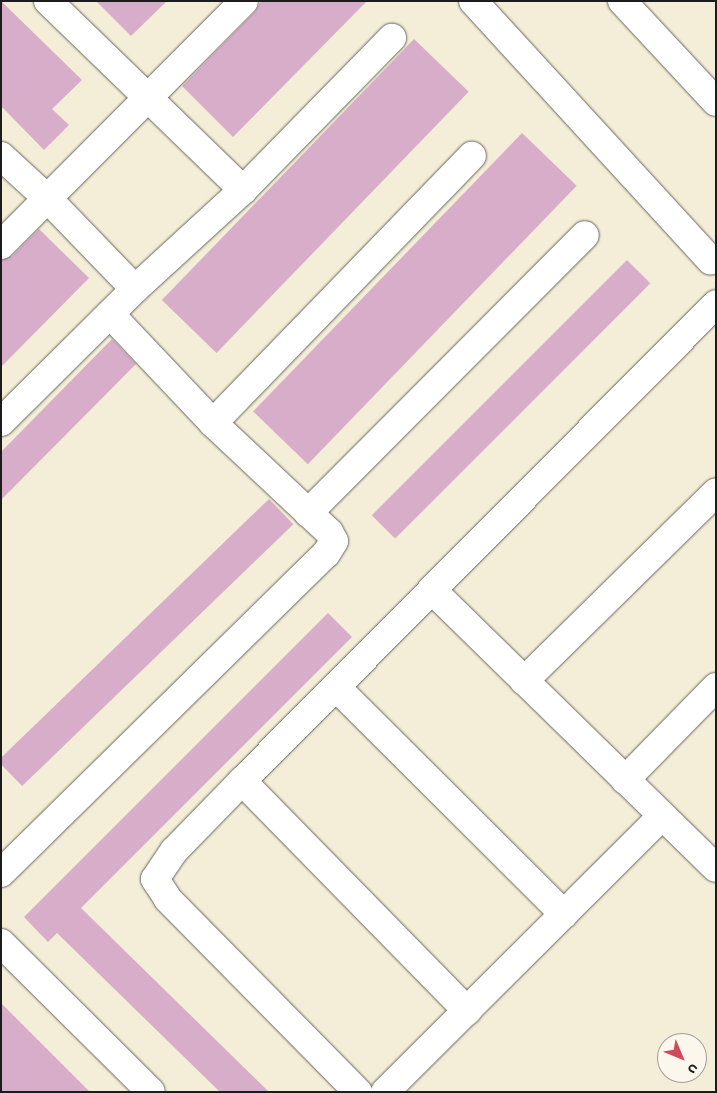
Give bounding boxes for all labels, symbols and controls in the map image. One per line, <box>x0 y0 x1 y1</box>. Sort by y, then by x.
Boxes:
north arrow <box>657 1033 707 1083</box>
text: U <box>683 1059 701 1077</box>

